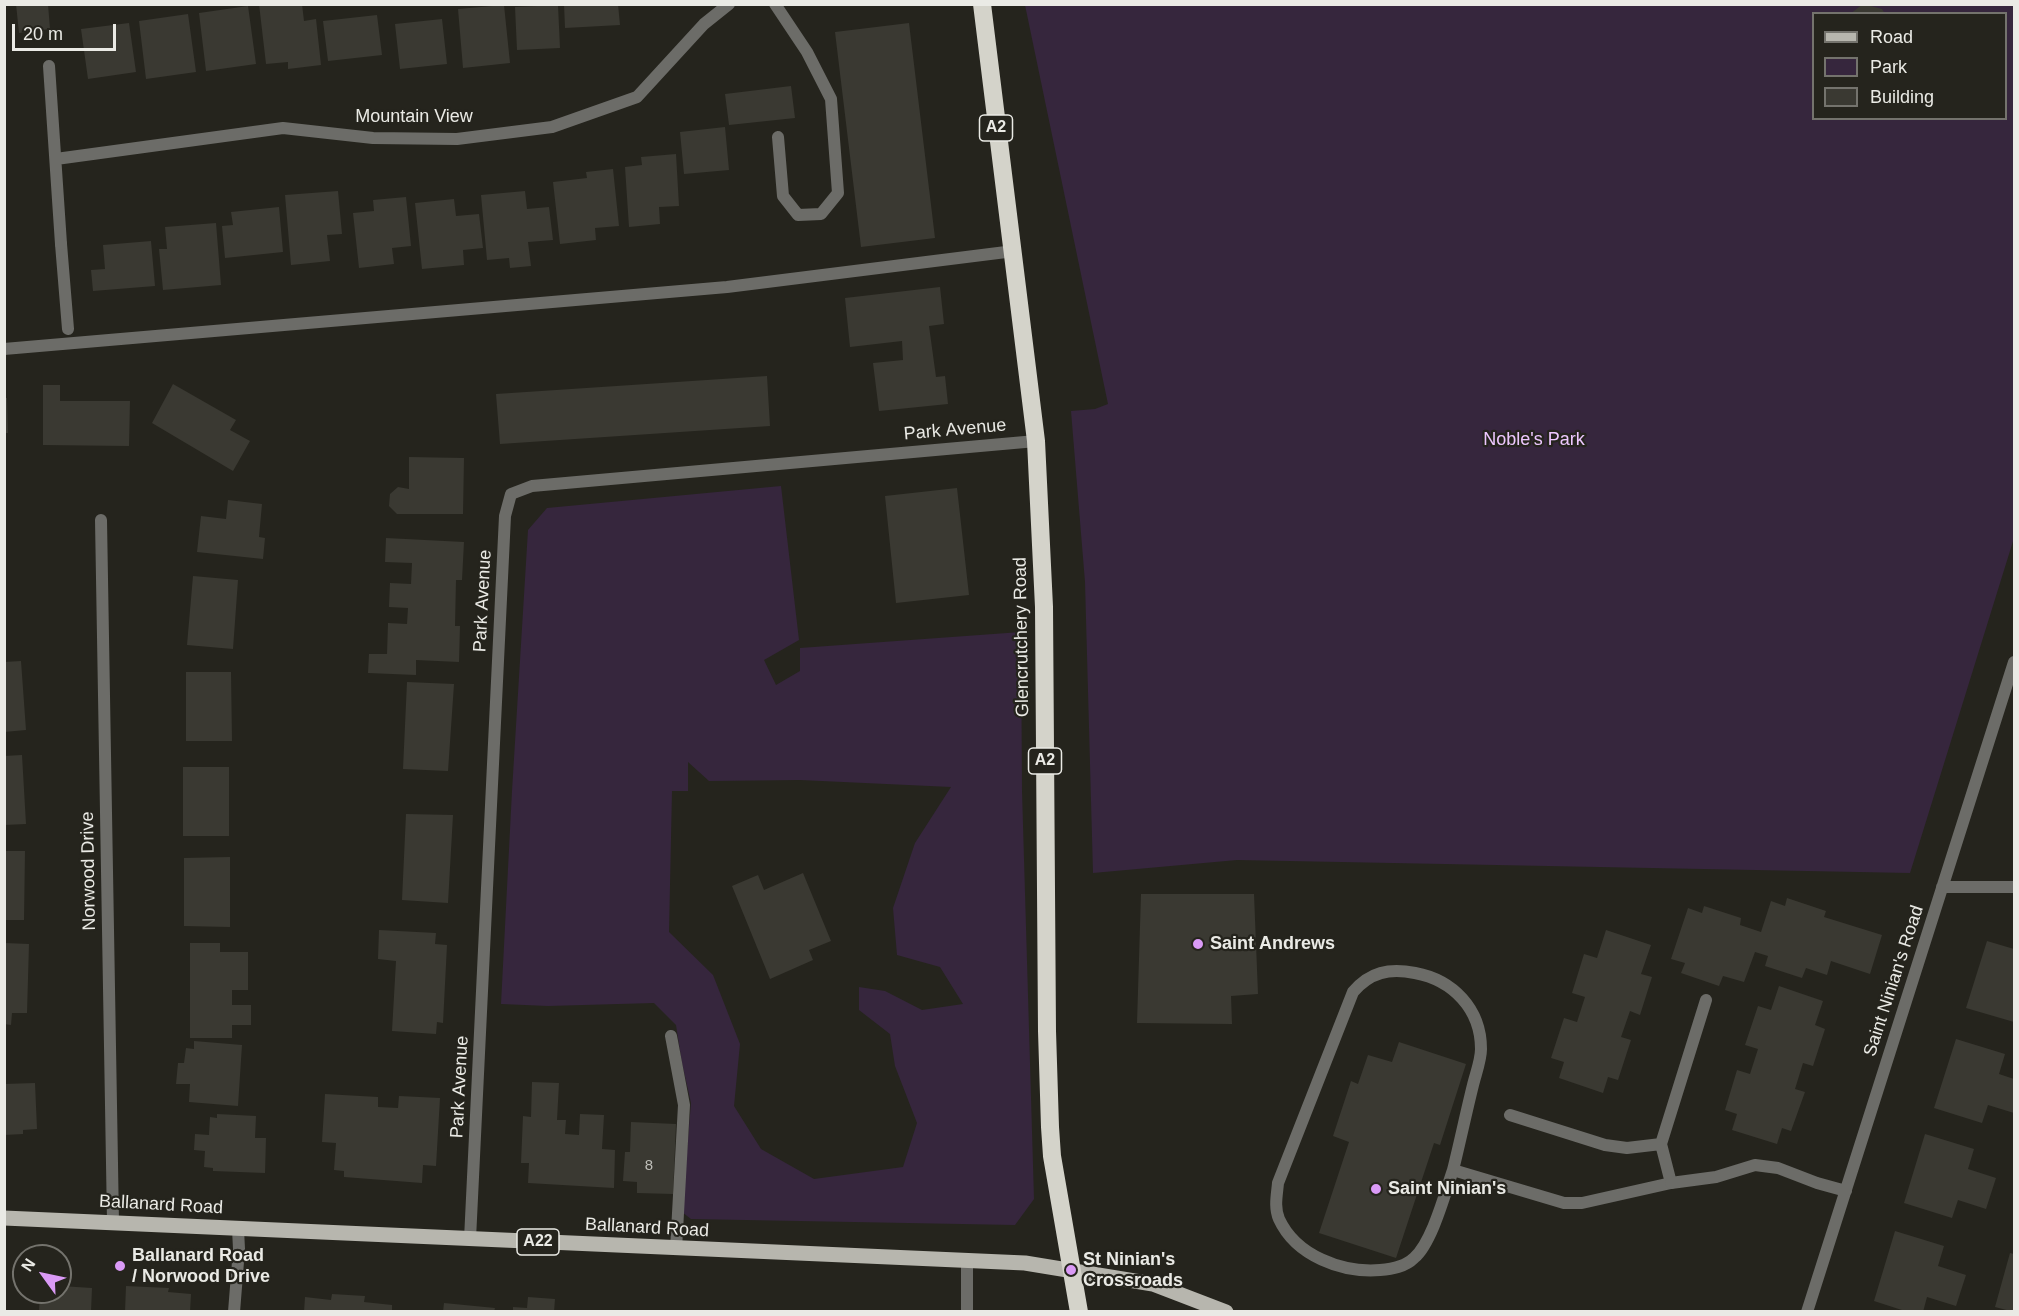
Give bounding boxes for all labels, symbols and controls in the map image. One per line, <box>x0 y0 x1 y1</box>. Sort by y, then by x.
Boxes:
scale bar <box>15 12 118 50</box>
legend <box>1812 12 2007 120</box>
text: 20 m <box>23 24 63 44</box>
text: Road <box>1870 27 1913 47</box>
text: Park <box>1870 57 1907 77</box>
text: Building <box>1870 87 1934 107</box>
street label: Mountain View <box>355 106 473 128</box>
road number: A2 <box>980 115 1012 141</box>
street label: Park Avenue <box>903 415 1007 445</box>
park label: Noble's Park <box>1483 429 1585 451</box>
street label: Park Avenue <box>470 549 496 653</box>
street label: Glencrutchery Road <box>1010 557 1034 717</box>
road number: A2 <box>1028 748 1062 774</box>
street label: Norwood Drive <box>77 811 101 931</box>
street label: Saint Ninian's Road <box>1859 903 1929 1059</box>
place label: Saint Andrews <box>1210 933 1335 955</box>
marker: Saint Andrews <box>1191 937 1205 951</box>
street label: Park Avenue <box>447 1035 473 1139</box>
house number: 8 <box>645 1157 653 1175</box>
place label: Saint Ninian's <box>1388 1178 1506 1200</box>
marker: Saint Ninian's <box>1369 1182 1383 1196</box>
street label: Ballanard Road <box>98 1191 224 1219</box>
street label: Ballanard Road <box>584 1214 710 1242</box>
road number: A22 <box>517 1229 559 1255</box>
north arrow <box>12 1244 72 1304</box>
place label: Ballanard Road / Norwood Drive <box>132 1245 270 1288</box>
place label: St Ninian's Crossroads <box>1083 1249 1183 1292</box>
text: N <box>18 1256 38 1274</box>
marker: Ballanard Road / Norwood Drive <box>113 1259 127 1273</box>
marker: St Ninian's Crossroads <box>1064 1263 1078 1277</box>

